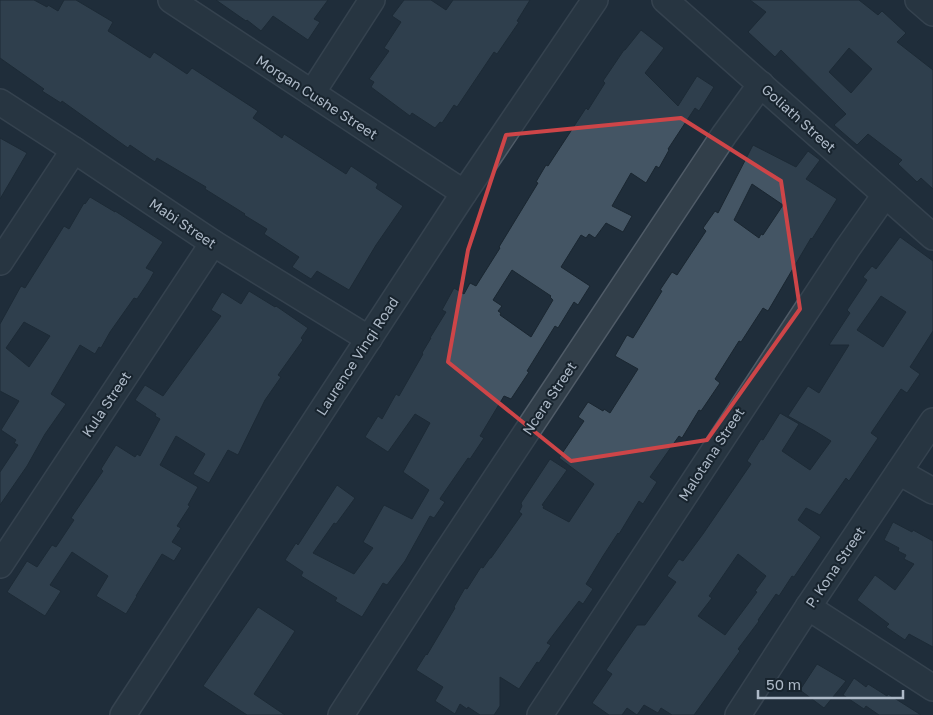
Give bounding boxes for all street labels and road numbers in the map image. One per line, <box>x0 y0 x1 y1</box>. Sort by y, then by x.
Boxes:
street label: Morgan Cushe Street <box>253 51 381 143</box>
street label: Goliath Street <box>759 80 839 156</box>
street label: Mabi Street <box>146 194 220 252</box>
street label: Laurence Vinqi Road <box>312 294 402 418</box>
street label: Ncera Street <box>518 358 580 438</box>
street label: Kula Street <box>78 368 134 440</box>
street label: Malotana Street <box>675 404 747 504</box>
street label: P. Kona Street <box>802 523 868 611</box>

